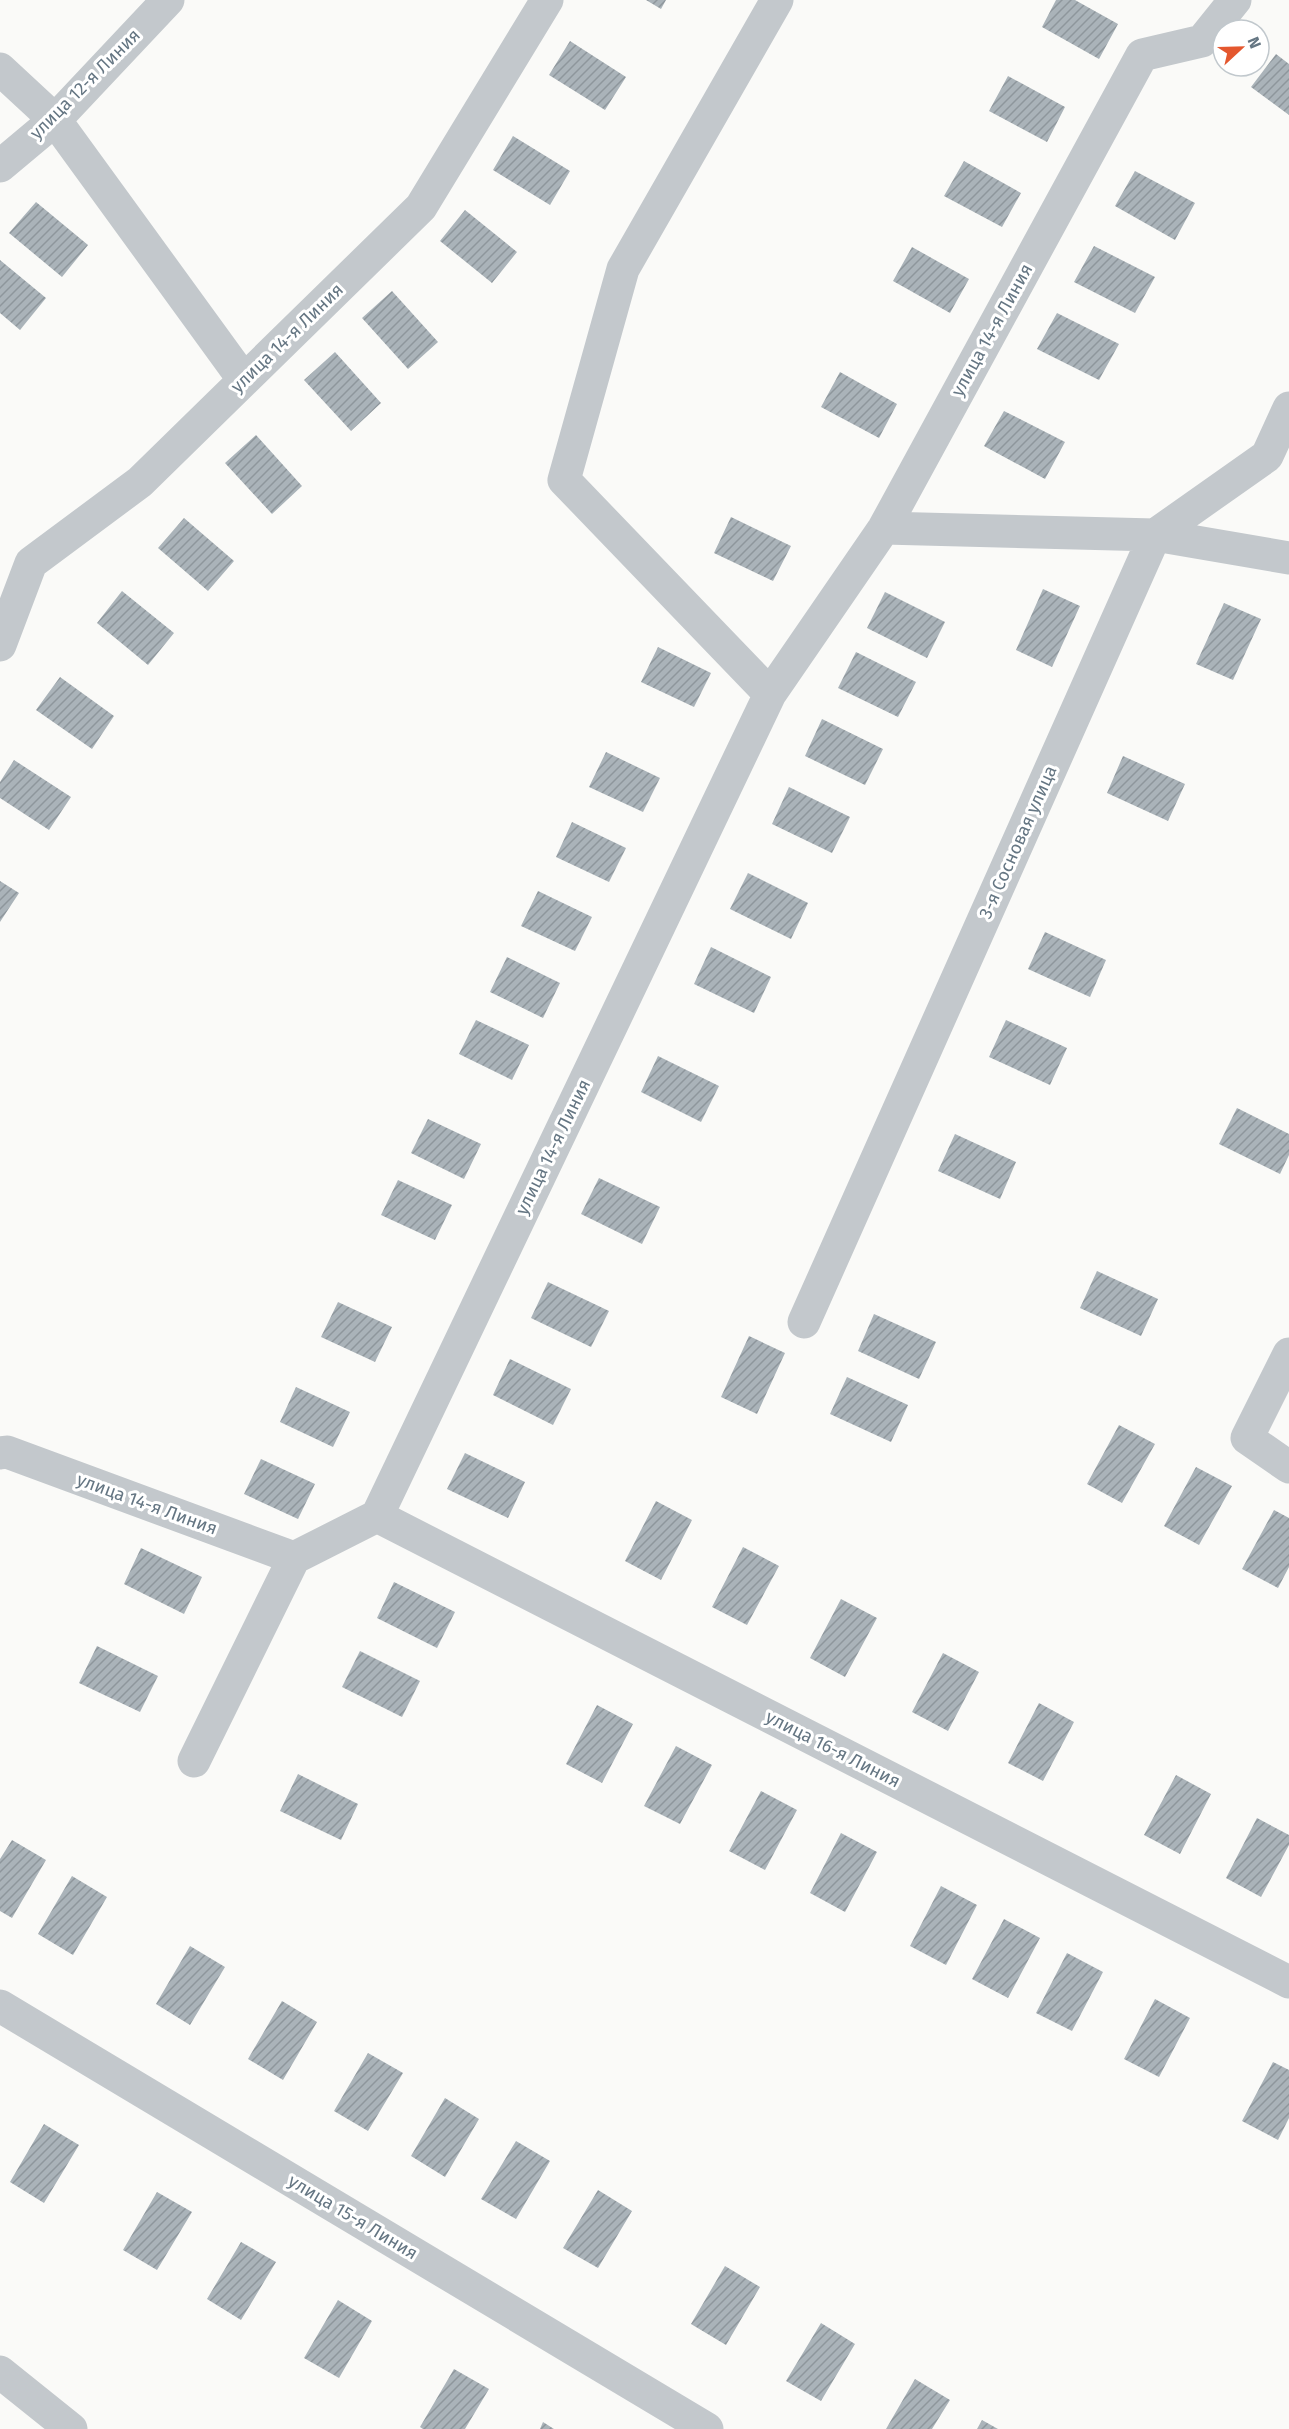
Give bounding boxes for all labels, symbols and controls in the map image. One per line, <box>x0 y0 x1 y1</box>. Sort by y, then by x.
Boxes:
north arrow <box>1211 18 1271 78</box>
street label: улица 12-я Линия <box>25 24 145 144</box>
text: N <box>1244 34 1265 51</box>
street label: улица 14-я Линия <box>946 260 1038 400</box>
street label: улица 14-я Линия <box>226 279 348 397</box>
street label: 3-я Сосновая улица <box>974 762 1062 922</box>
street label: улица 14-я Линия <box>511 1076 595 1218</box>
street label: улица 14-я Линия <box>74 1468 220 1540</box>
street label: улица 16-я Линия <box>762 1706 904 1792</box>
street label: улица 15-я Линия <box>284 2170 422 2264</box>

